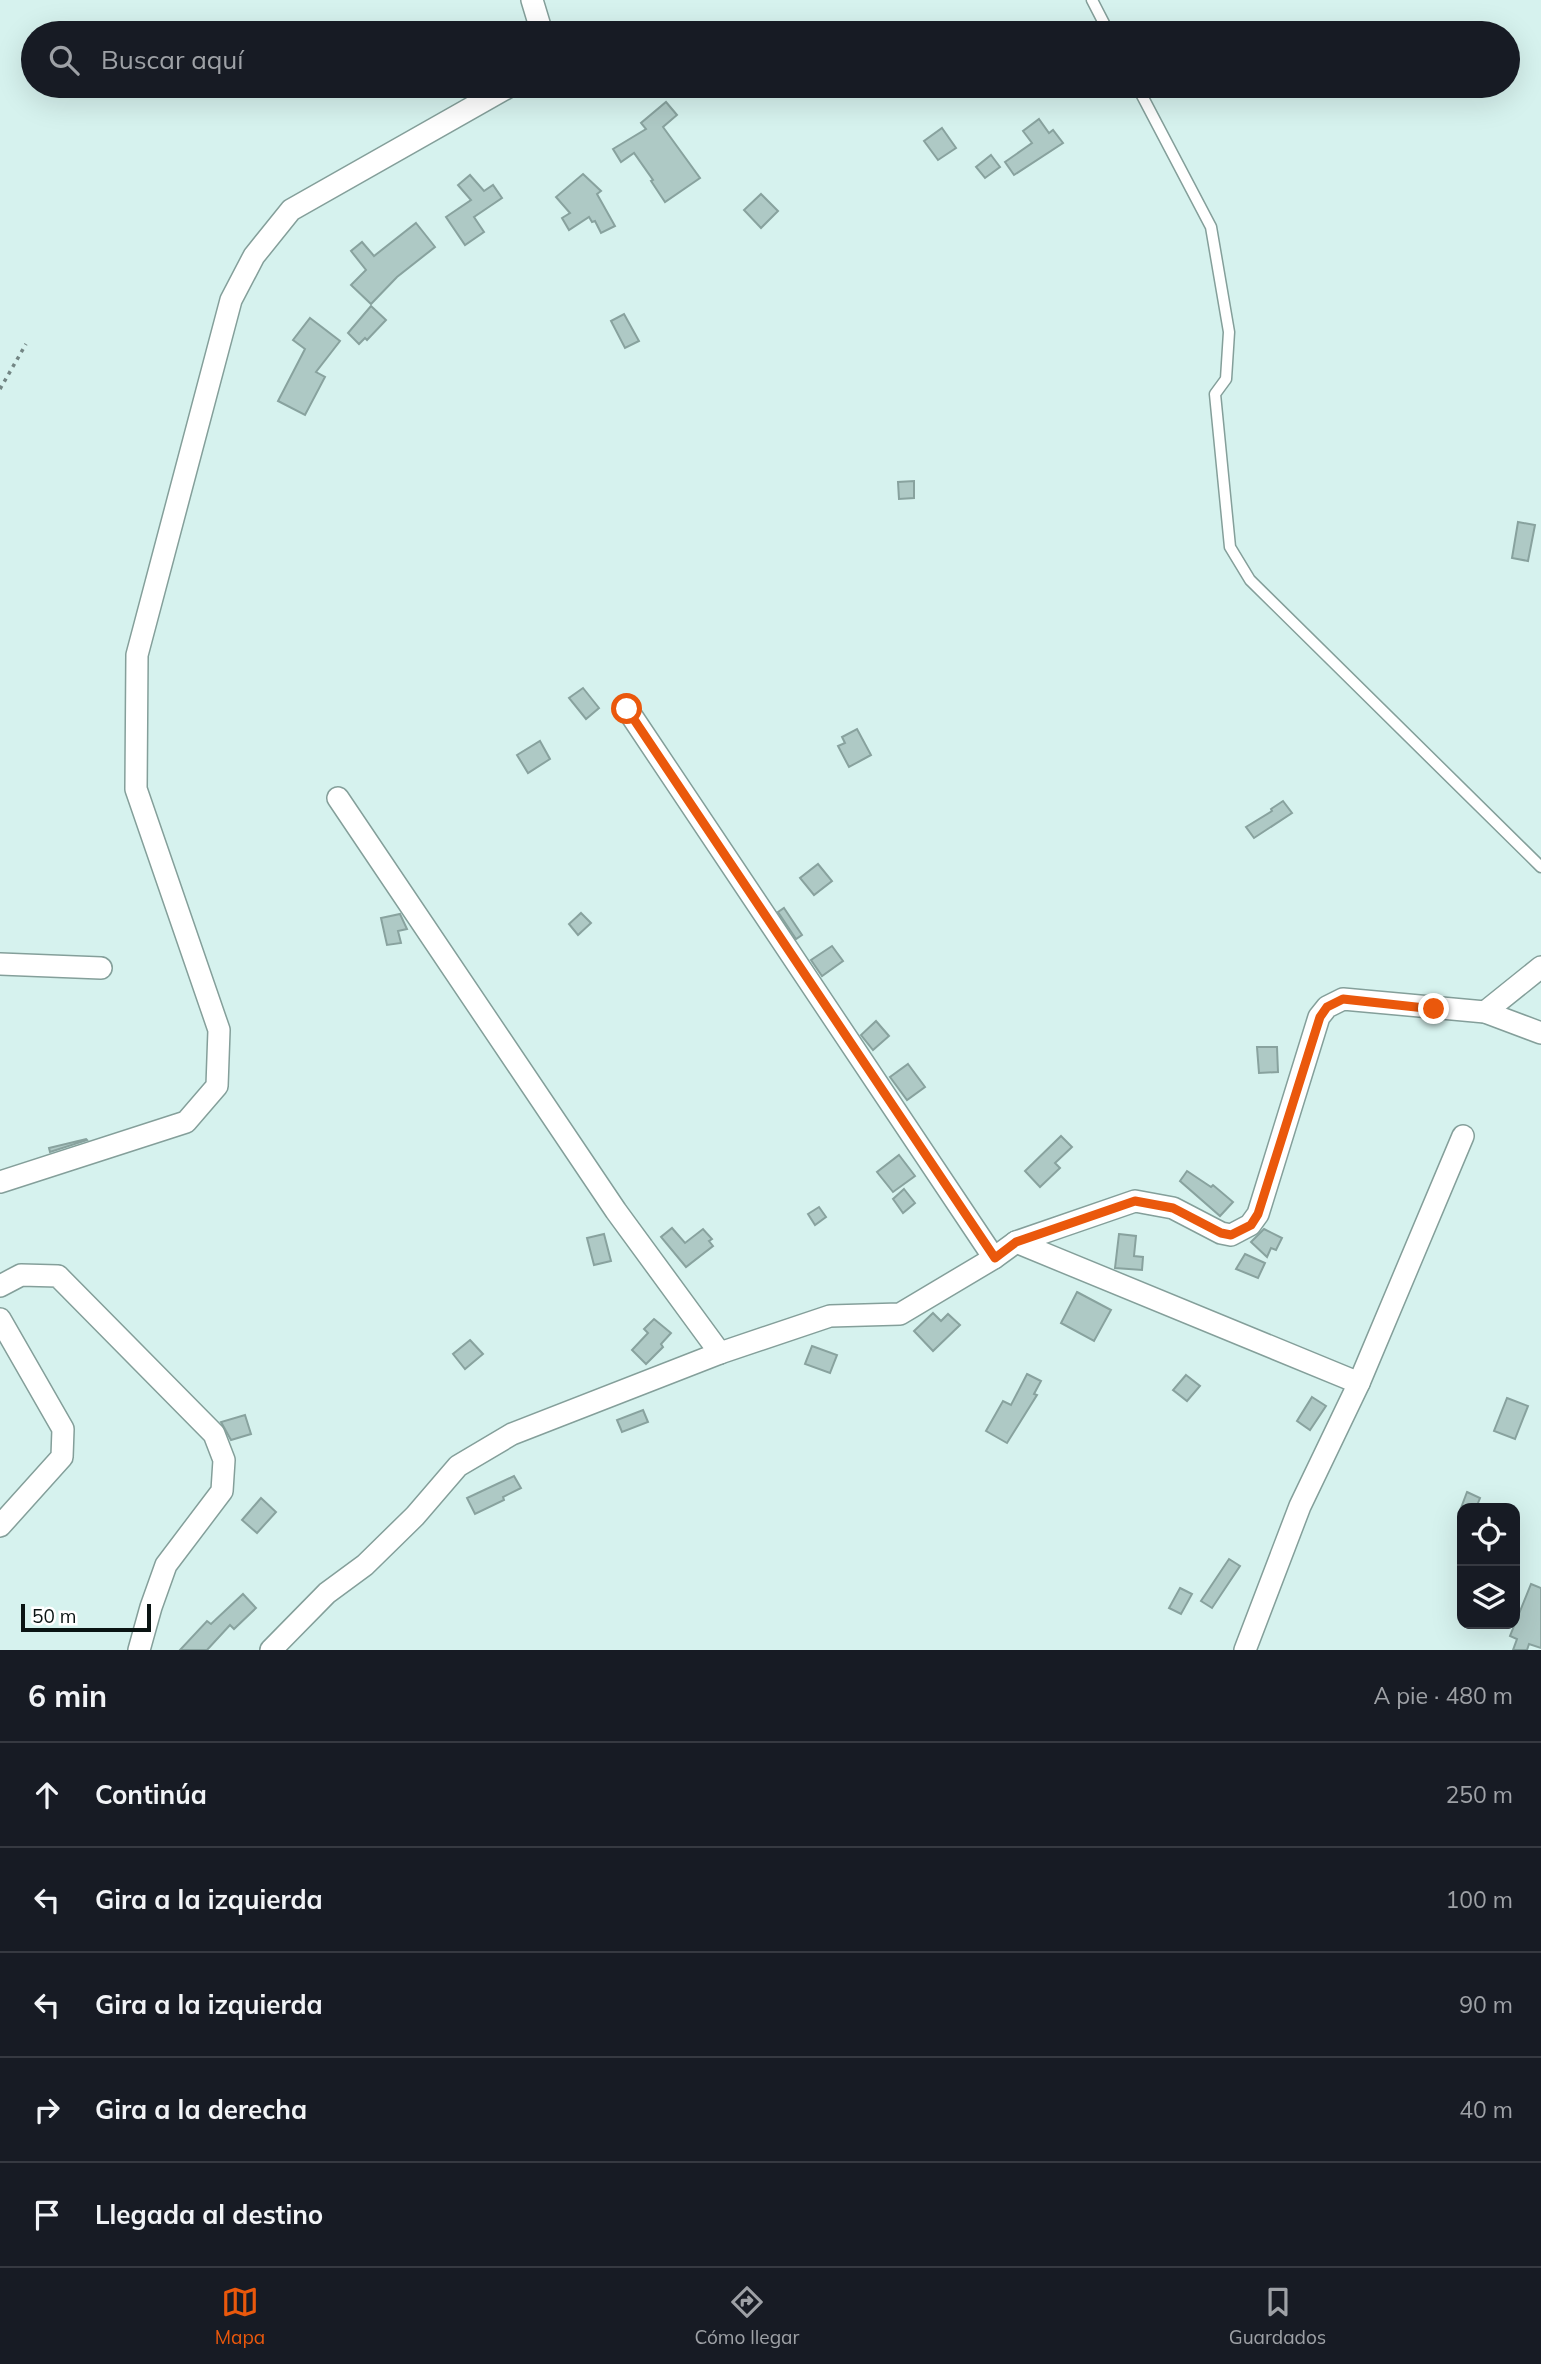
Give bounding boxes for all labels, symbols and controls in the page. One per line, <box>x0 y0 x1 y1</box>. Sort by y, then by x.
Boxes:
search box <box>21 21 1520 98</box>
icon: search <box>45 41 83 79</box>
text: Buscar aquí <box>101 43 244 76</box>
route start <box>611 693 642 724</box>
route end <box>1418 993 1449 1024</box>
map controls <box>1457 1503 1520 1629</box>
button: locate <box>1457 1503 1520 1566</box>
button: layers <box>1457 1566 1520 1629</box>
scale bar <box>21 1601 150 1633</box>
text: 50 m <box>32 1604 76 1628</box>
text: 6 min <box>28 1677 107 1715</box>
text: A pie · 480 m <box>1373 1681 1513 1710</box>
icon: ahead <box>28 1776 66 1814</box>
text: Continúa <box>95 1778 207 1811</box>
text: 250 m <box>1445 1780 1513 1809</box>
icon: left <box>28 1881 66 1919</box>
text: Gira a la izquierda <box>95 1883 323 1916</box>
text: 100 m <box>1445 1885 1513 1914</box>
icon: left <box>28 1986 66 2024</box>
text: Gira a la izquierda <box>95 1988 323 2021</box>
text: 90 m <box>1459 1990 1513 2019</box>
icon: right <box>28 2091 66 2129</box>
text: Gira a la derecha <box>95 2093 307 2126</box>
text: 40 m <box>1459 2095 1513 2124</box>
icon: arrive <box>28 2196 66 2234</box>
text: Llegada al destino <box>95 2198 323 2231</box>
tab: Mapa <box>215 2283 265 2349</box>
tab: Cómo llegar <box>695 2283 799 2349</box>
tab: Guardados <box>1229 2283 1326 2349</box>

